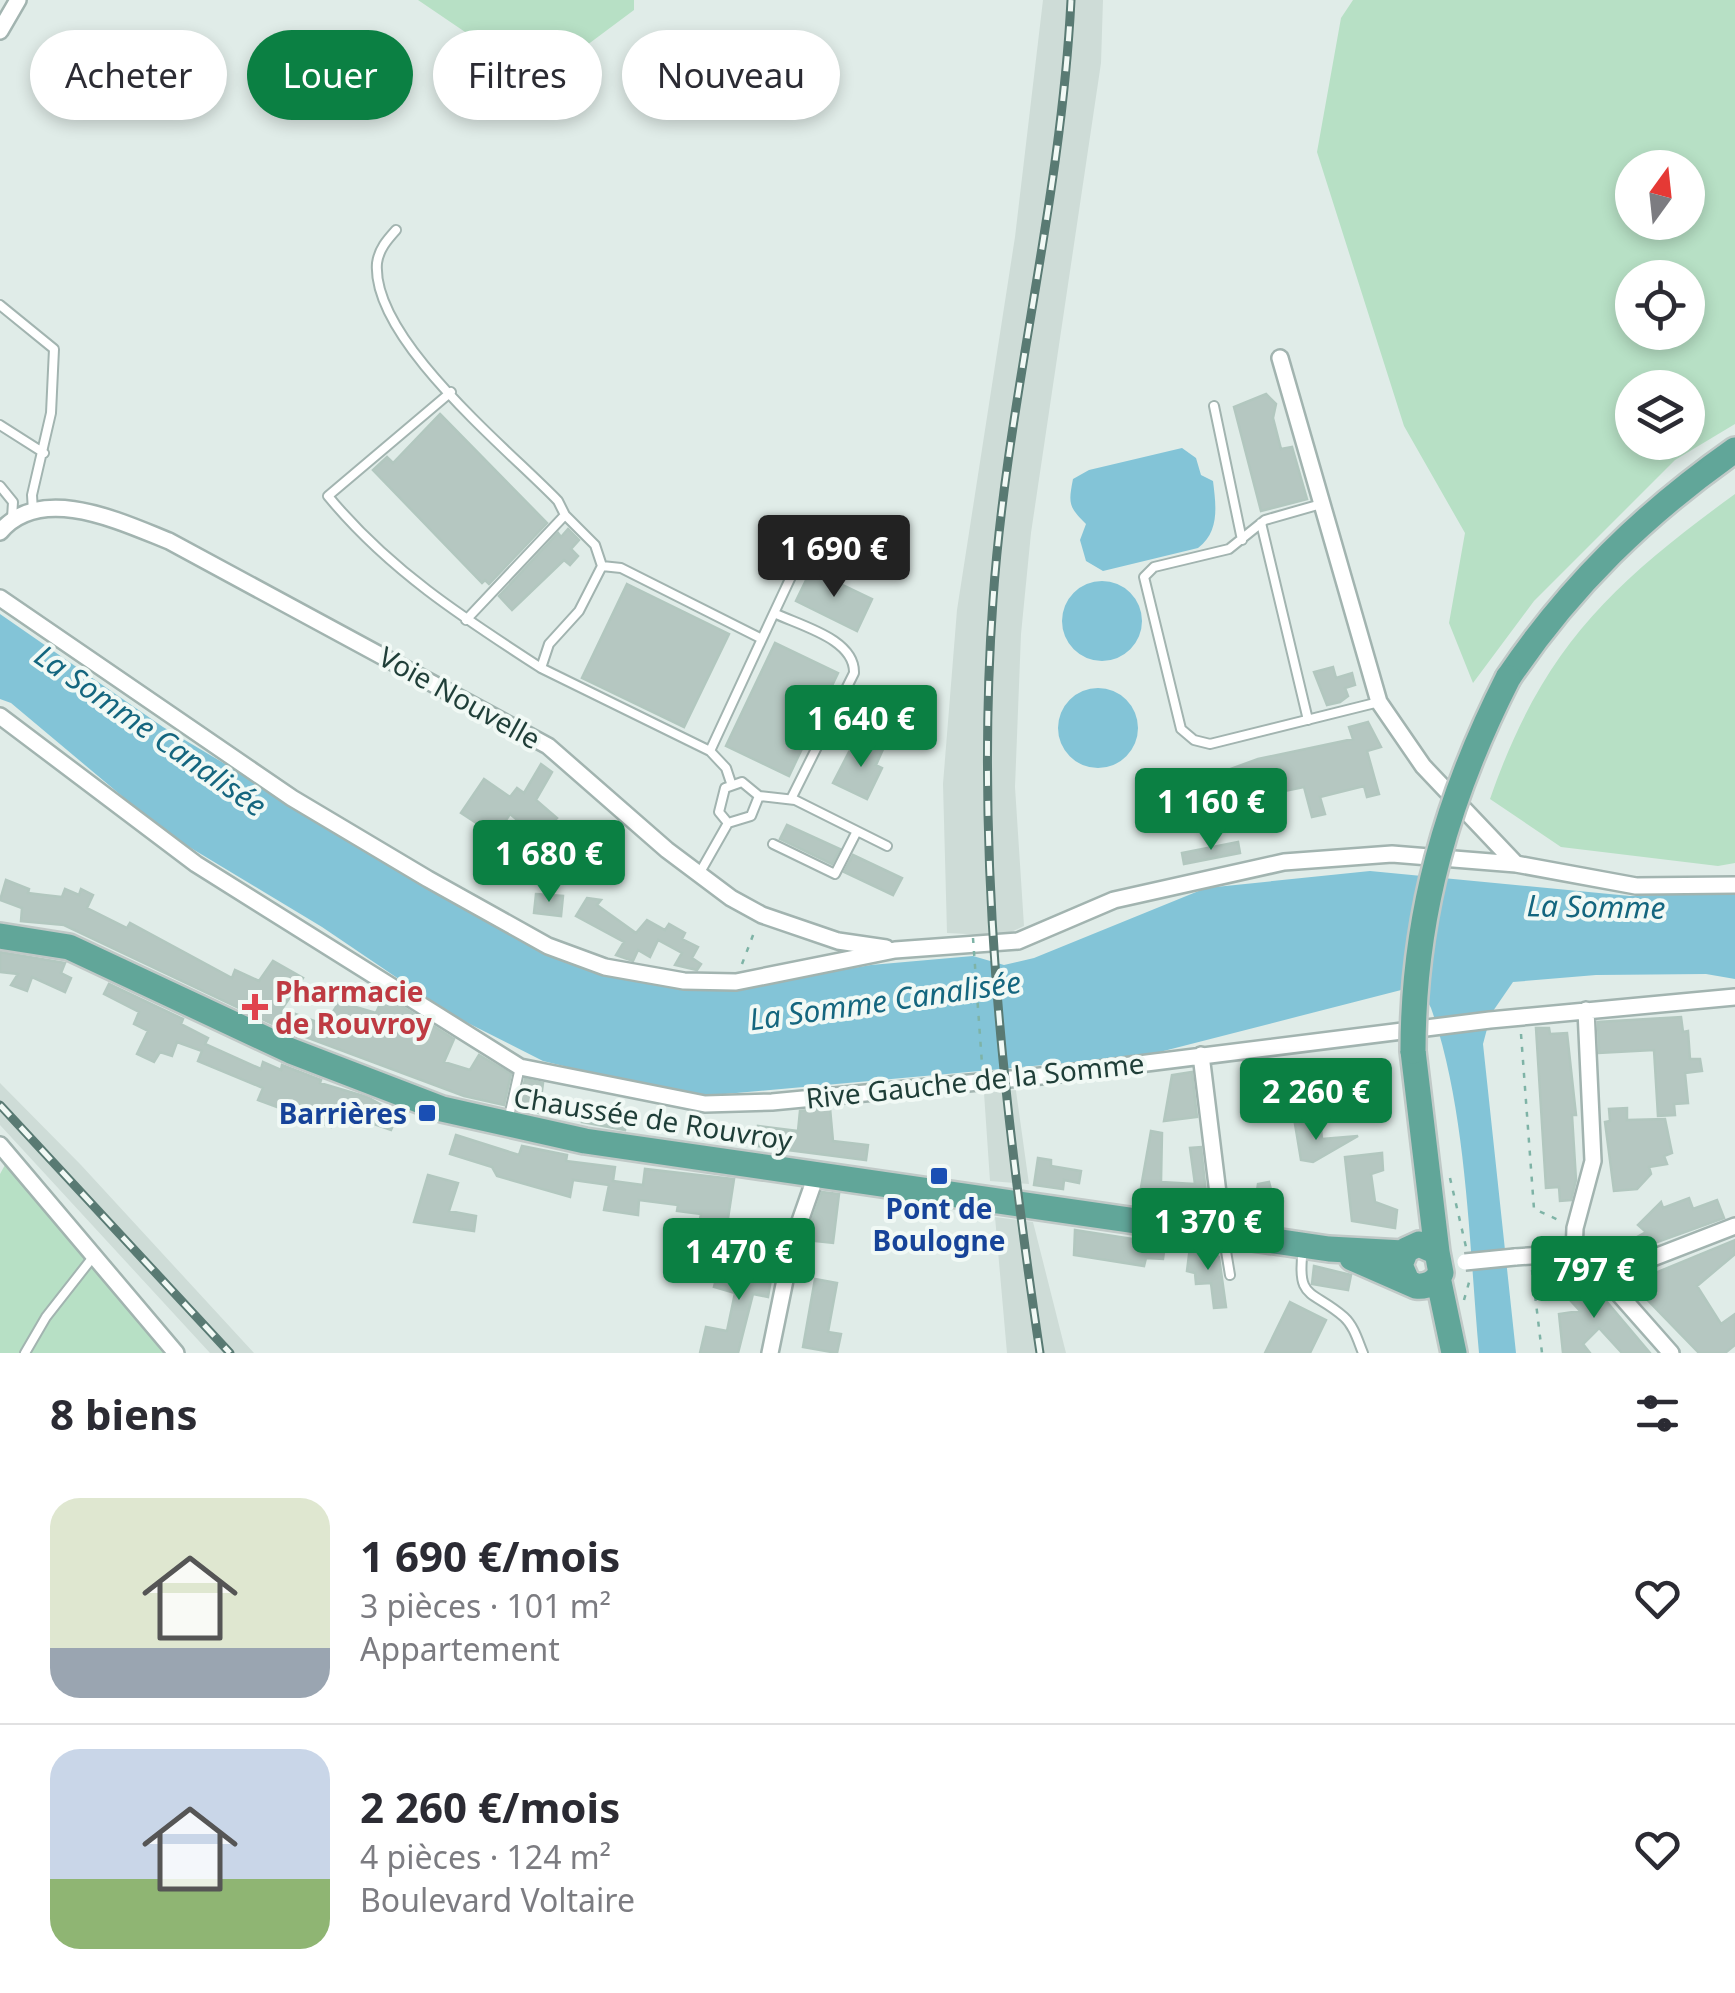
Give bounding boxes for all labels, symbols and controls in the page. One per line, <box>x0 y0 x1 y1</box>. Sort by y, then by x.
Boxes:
chip: Acheter <box>30 30 227 120</box>
chip: Louer <box>247 30 413 120</box>
chip: Filtres <box>433 30 602 120</box>
chip: Nouveau <box>622 30 840 120</box>
north arrow <box>1615 150 1705 240</box>
map controls <box>1615 150 1705 460</box>
button: locate <box>1615 260 1705 350</box>
button: layers <box>1615 370 1705 460</box>
pin: 1 690 € <box>742 515 926 600</box>
text: 1 690 € <box>780 526 888 569</box>
water label: La Somme Canalisée <box>27 635 275 825</box>
street label: Voie Nouvelle <box>372 637 548 757</box>
pin: 1 640 € <box>769 685 953 770</box>
text: 1 640 € <box>807 696 915 739</box>
pin: 1 160 € <box>1119 768 1303 853</box>
text: 1 160 € <box>1157 779 1265 822</box>
pin: 1 680 € <box>457 820 641 905</box>
text: 1 680 € <box>495 831 603 874</box>
water label: La Somme <box>1526 884 1666 928</box>
water label: La Somme Canalisée <box>747 961 1024 1039</box>
place label: Pharmacie de Rouvroy <box>275 972 432 1042</box>
marker: Pharmacie de Rouvroy <box>244 996 266 1018</box>
street label: Rive Gauche de la Somme <box>804 1043 1146 1117</box>
pin: 2 260 € <box>1224 1058 1408 1143</box>
text: 2 260 € <box>1262 1069 1370 1112</box>
street label: Chaussée de Rouvroy <box>511 1077 796 1159</box>
place label: Barrières <box>279 1094 407 1132</box>
marker: Barrières <box>416 1102 438 1124</box>
marker: Pont de Boulogne <box>928 1165 950 1187</box>
pin: 1 370 € <box>1116 1188 1300 1273</box>
place label: Pont de Boulogne <box>873 1189 1005 1259</box>
text: 1 370 € <box>1154 1199 1262 1242</box>
pin: 1 470 € <box>647 1218 831 1303</box>
text: 1 470 € <box>685 1229 793 1272</box>
pin: 797 € <box>1524 1236 1664 1321</box>
text: 797 € <box>1553 1247 1635 1290</box>
text: 8 biens <box>50 1385 198 1442</box>
icon: filters <box>1630 1386 1685 1441</box>
text: 1 690 €/mois <box>360 1527 620 1584</box>
icon: home <box>130 1538 250 1658</box>
icon: heart <box>1630 1571 1685 1626</box>
text: 3 pièces · 101 m² <box>360 1584 611 1627</box>
text: Appartement <box>360 1627 560 1670</box>
text: 2 260 €/mois <box>360 1778 620 1835</box>
icon: home <box>130 1789 250 1909</box>
icon: heart <box>1630 1822 1685 1877</box>
text: 4 pièces · 124 m² <box>360 1835 611 1878</box>
text: Boulevard Voltaire <box>360 1878 635 1921</box>

